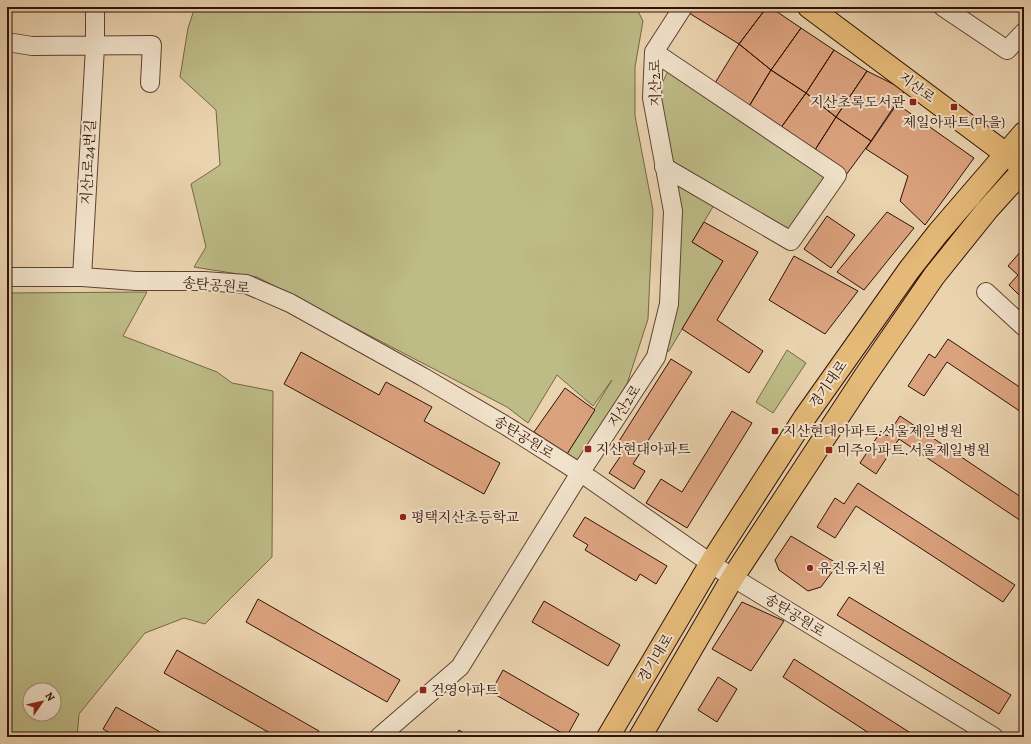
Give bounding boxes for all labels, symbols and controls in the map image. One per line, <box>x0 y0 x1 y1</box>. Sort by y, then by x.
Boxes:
street label: 지산2로 <box>646 59 665 107</box>
street label: 지산로 <box>895 68 939 107</box>
place label: 지산초록도서관 <box>810 93 905 112</box>
marker: 지산초록도서관 <box>908 97 918 107</box>
marker: 제일아파트(마을) <box>949 102 959 112</box>
place label: 제일아파트(마을) <box>903 113 1005 132</box>
street label: 지산1로24번길 <box>77 119 100 205</box>
street label: 송탄공원로 <box>181 273 251 298</box>
street label: 경기대로 <box>805 356 852 412</box>
street label: 지산2로 <box>604 381 646 431</box>
street label: 송탄공원로 <box>490 411 558 464</box>
place label: 지산현대아파트.서울제일병원 <box>783 422 963 441</box>
marker: 지산현대아파트.서울제일병원 <box>770 426 780 436</box>
place label: 지산현대아파트 <box>596 440 691 459</box>
place label: 미주아파트.서울제일병원 <box>837 441 990 460</box>
marker: 지산현대아파트 <box>583 444 593 454</box>
marker: 미주아파트.서울제일병원 <box>824 445 834 455</box>
place label: 평택지산초등학교 <box>411 508 520 527</box>
marker: 평택지산초등학교 <box>398 512 408 522</box>
place label: 유진유치원 <box>818 559 886 578</box>
marker: 유진유치원 <box>805 563 815 573</box>
street label: 송탄공원로 <box>761 589 829 642</box>
street label: 경기대로 <box>633 630 678 686</box>
place label: 건영아파트 <box>431 681 499 700</box>
north arrow <box>22 682 62 722</box>
marker: 건영아파트 <box>418 685 428 695</box>
text: N <box>41 689 58 704</box>

